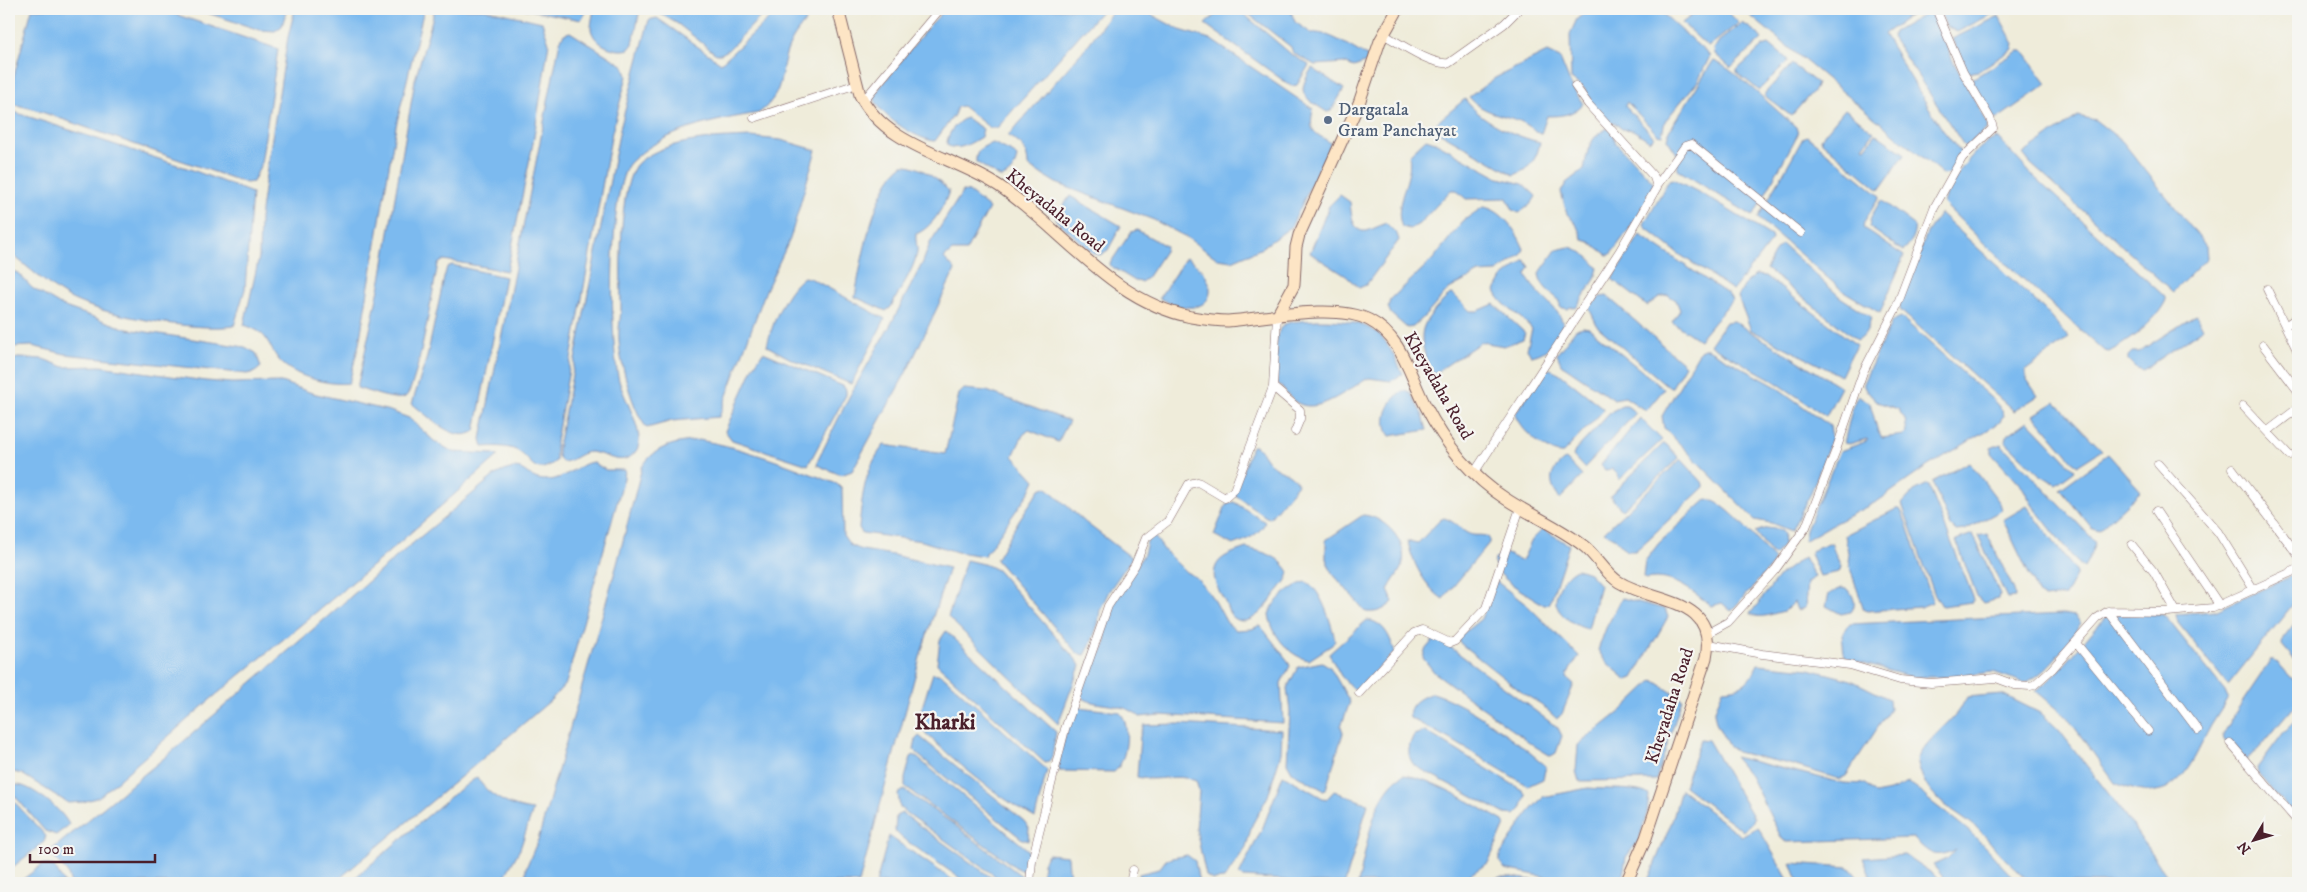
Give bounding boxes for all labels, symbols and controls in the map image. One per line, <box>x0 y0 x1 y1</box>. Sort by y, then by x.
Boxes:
place label: Dargatala Gram Panchayat <box>1338 99 1457 142</box>
marker: Dargatala Gram Panchayat <box>1322 114 1334 126</box>
street label: Kheyadaha Road <box>1001 165 1109 257</box>
street label: Kheyadaha Road <box>1398 328 1478 444</box>
street label: Kheyadaha Road <box>1641 645 1699 767</box>
district label: Kharki <box>915 709 976 736</box>
north arrow <box>2230 814 2280 864</box>
scale bar <box>30 832 155 864</box>
text: N <box>2234 837 2255 857</box>
text: 100 m <box>38 840 74 859</box>

